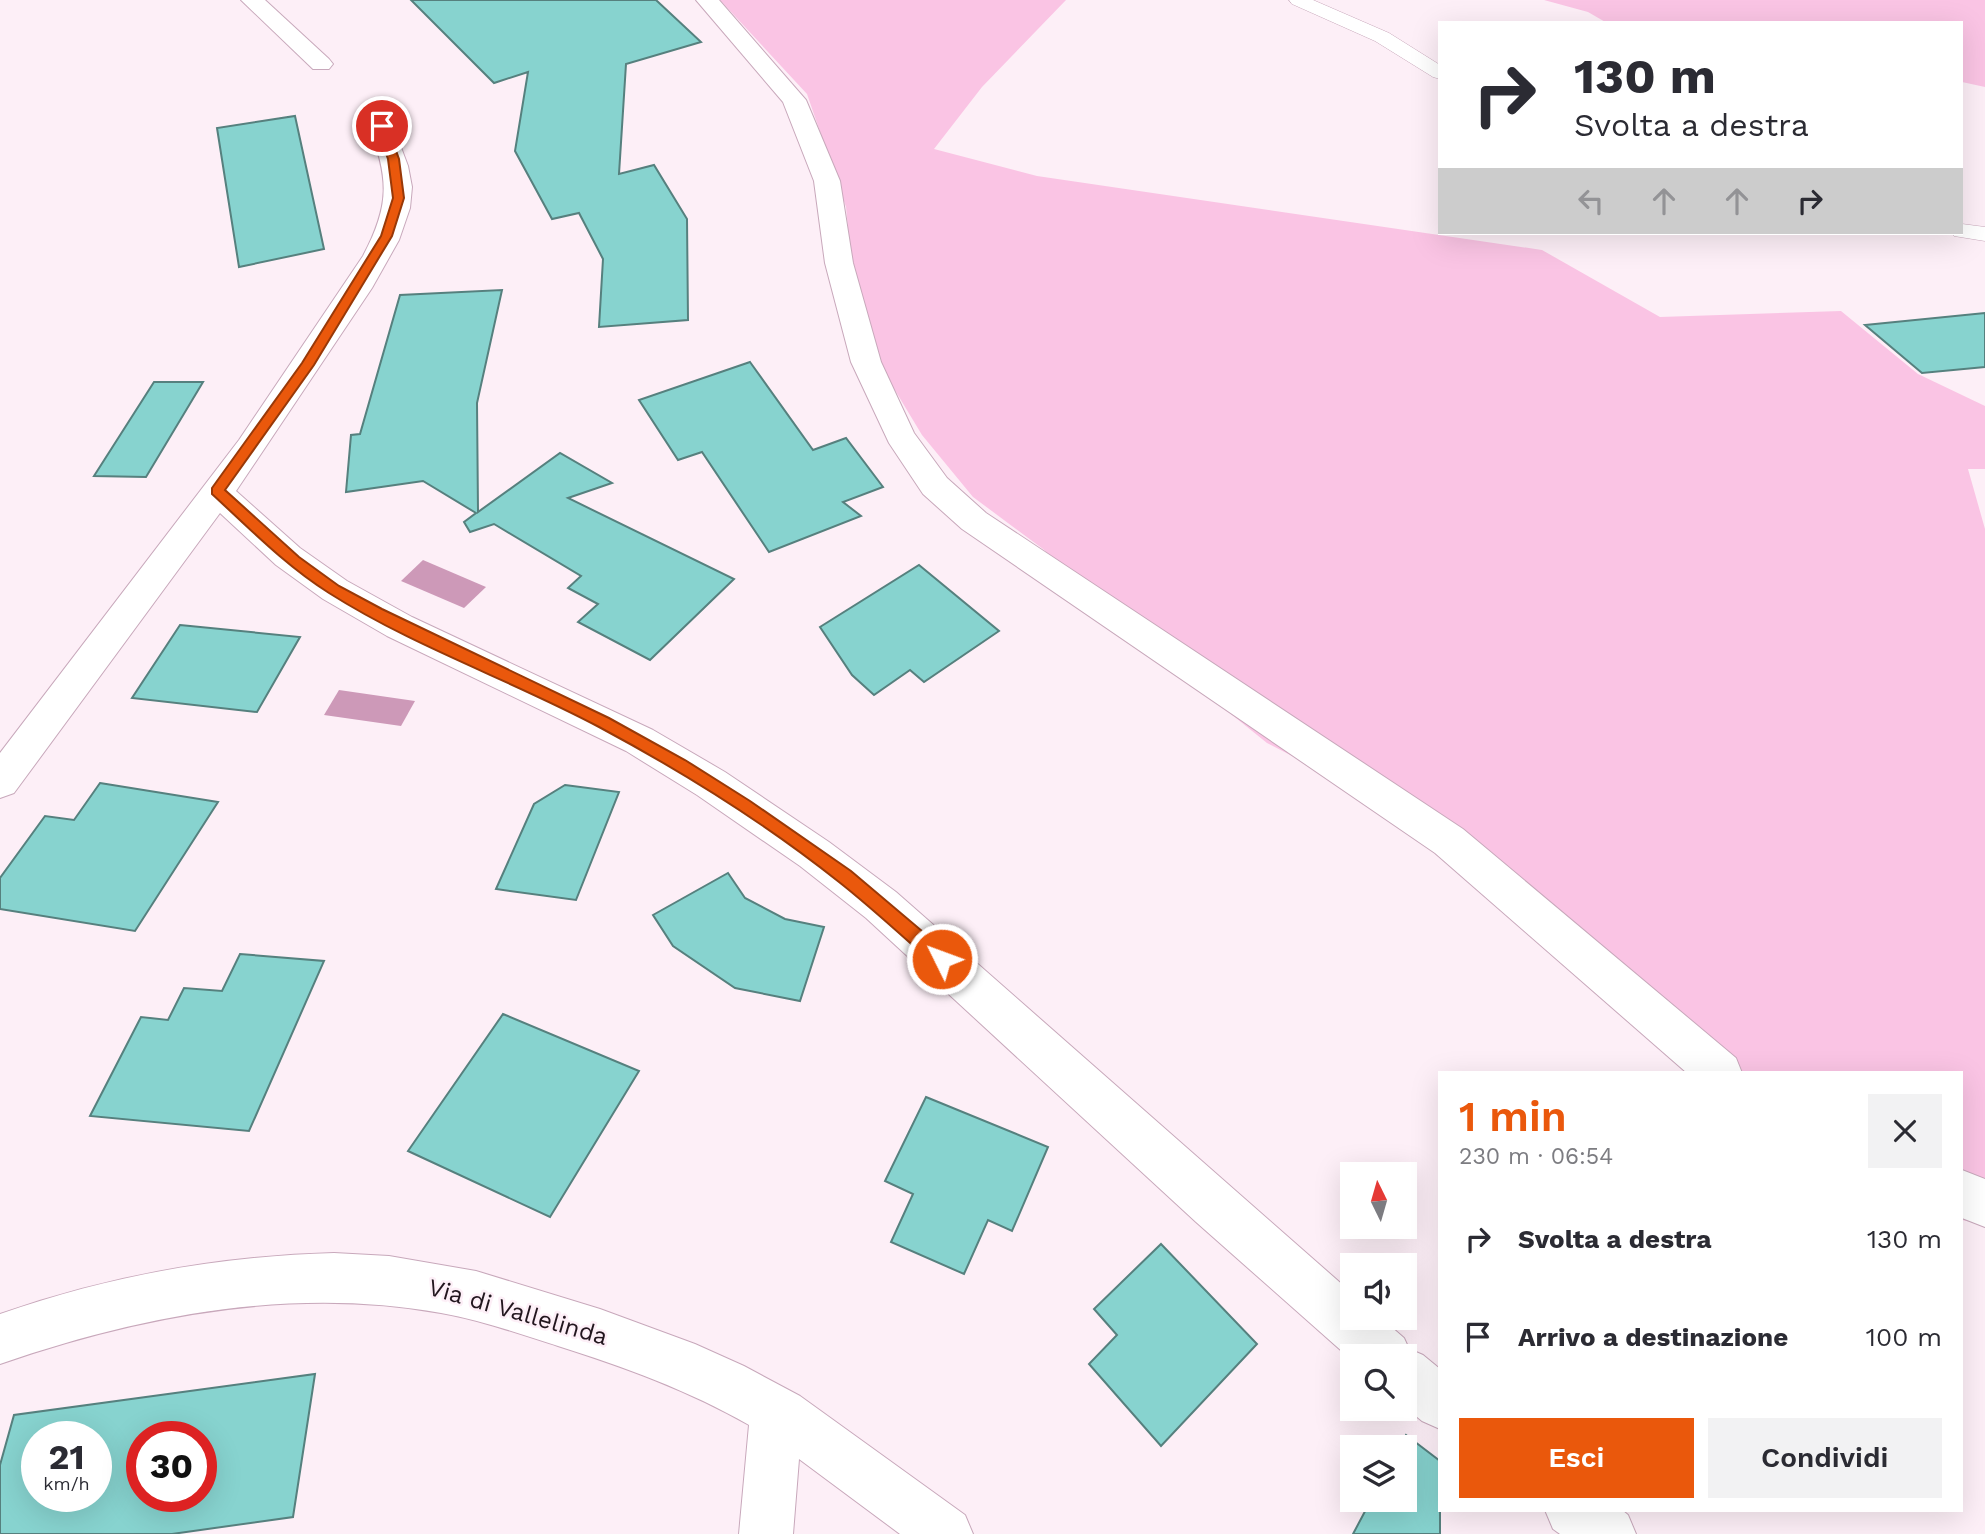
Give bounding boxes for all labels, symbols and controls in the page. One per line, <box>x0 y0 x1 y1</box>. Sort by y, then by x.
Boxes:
text: 130 m <box>1574 47 1716 105</box>
icon: right <box>1459 49 1550 140</box>
pin <box>352 96 412 156</box>
text: Svolta a destra <box>1574 106 1809 144</box>
icon: arrive <box>363 107 401 145</box>
icon: left <box>1572 182 1610 220</box>
icon: ahead <box>1645 182 1683 220</box>
icon: ahead <box>1718 182 1756 220</box>
icon: right <box>1791 182 1829 220</box>
position arrow <box>905 922 979 996</box>
text: 1 min <box>1459 1092 1567 1141</box>
button: close <box>1868 1094 1942 1168</box>
text: 230 m · 06:54 <box>1459 1143 1613 1170</box>
north arrow <box>1340 1162 1418 1239</box>
map controls <box>1340 1162 1417 1512</box>
icon: right <box>1459 1220 1497 1258</box>
text: Svolta a destra <box>1518 1224 1711 1254</box>
text: 130 m <box>1867 1224 1942 1254</box>
button: sound <box>1340 1253 1417 1330</box>
street label: Via di Vallelinda <box>425 1273 611 1351</box>
icon: arrive <box>1459 1318 1497 1356</box>
text: Arrivo a destinazione <box>1518 1322 1788 1352</box>
text: 100 m <box>1866 1322 1942 1352</box>
button: search <box>1340 1344 1417 1421</box>
button: Esci <box>1459 1418 1694 1498</box>
button: Condividi <box>1708 1418 1942 1498</box>
speed limit sign: 30 <box>126 1421 217 1512</box>
button: layers <box>1340 1435 1417 1512</box>
text: 21 <box>49 1436 84 1478</box>
text: km/h <box>43 1473 90 1494</box>

